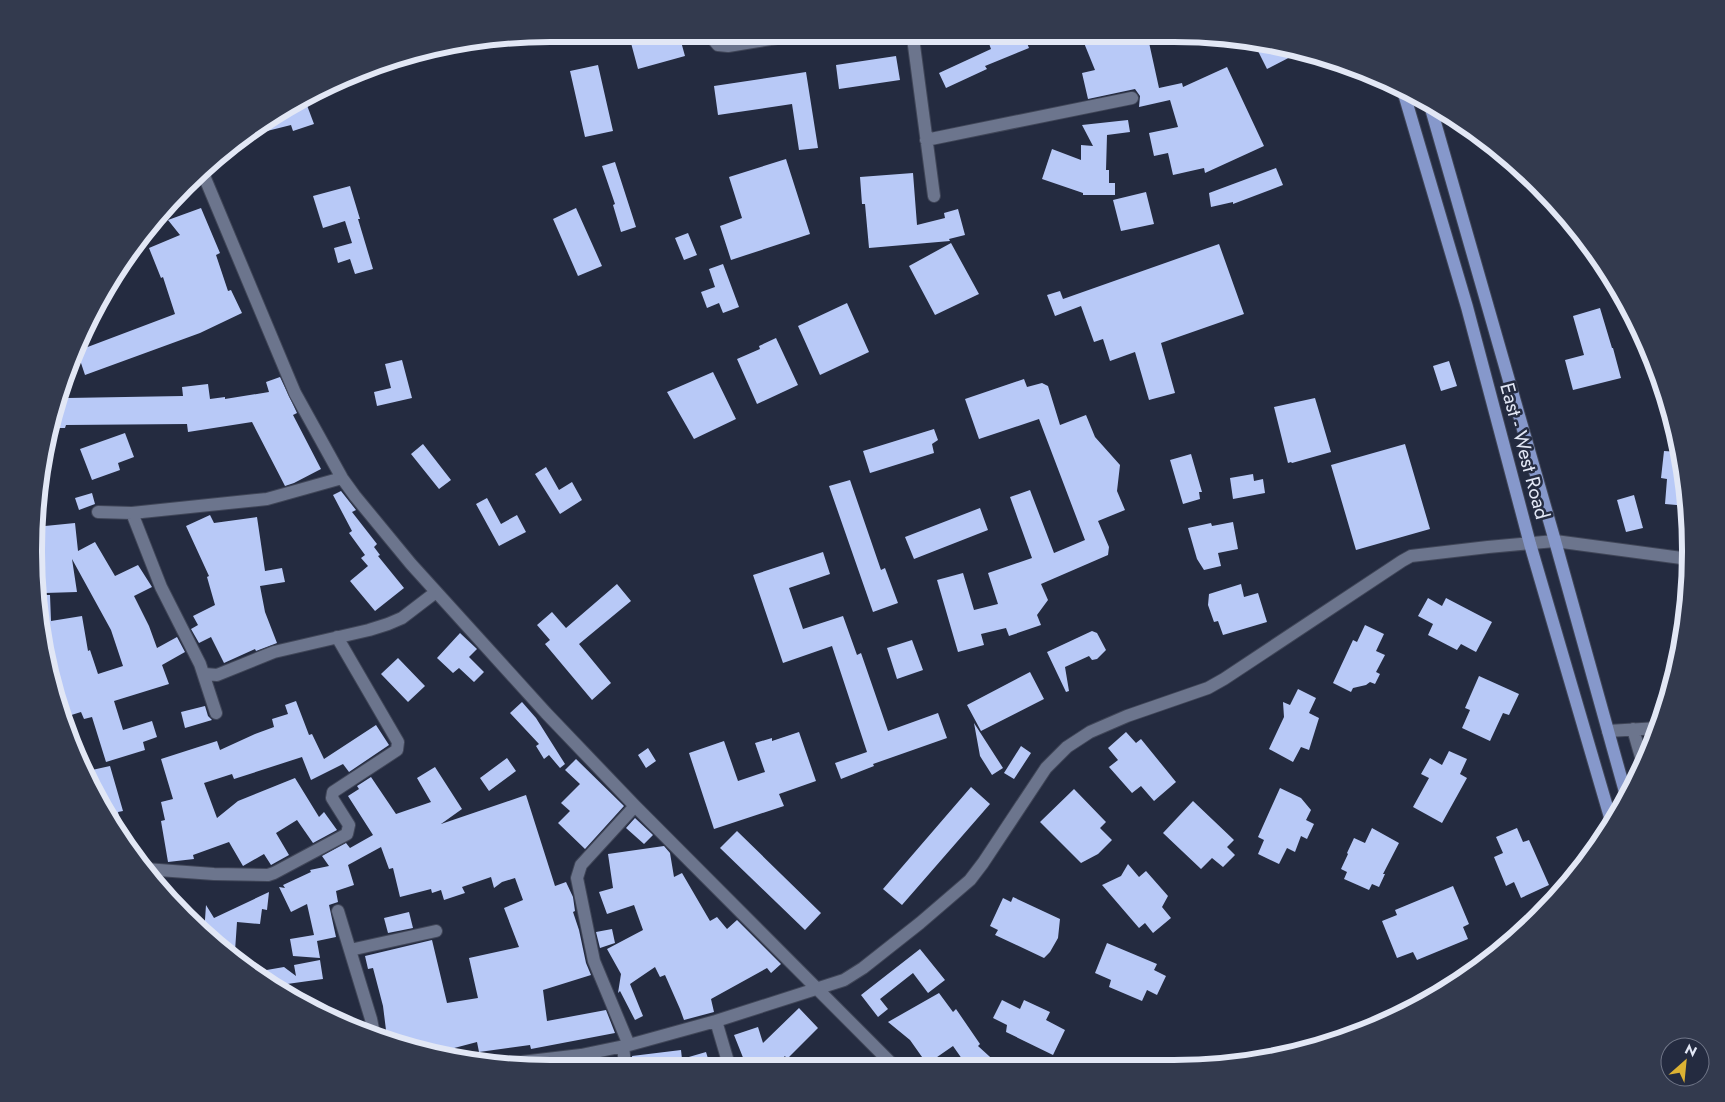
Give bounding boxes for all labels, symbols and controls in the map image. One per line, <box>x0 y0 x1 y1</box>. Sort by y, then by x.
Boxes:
street label: East - West Road <box>1492 380 1557 523</box>
north arrow <box>1660 1037 1710 1087</box>
text: N <box>1681 1039 1700 1062</box>

